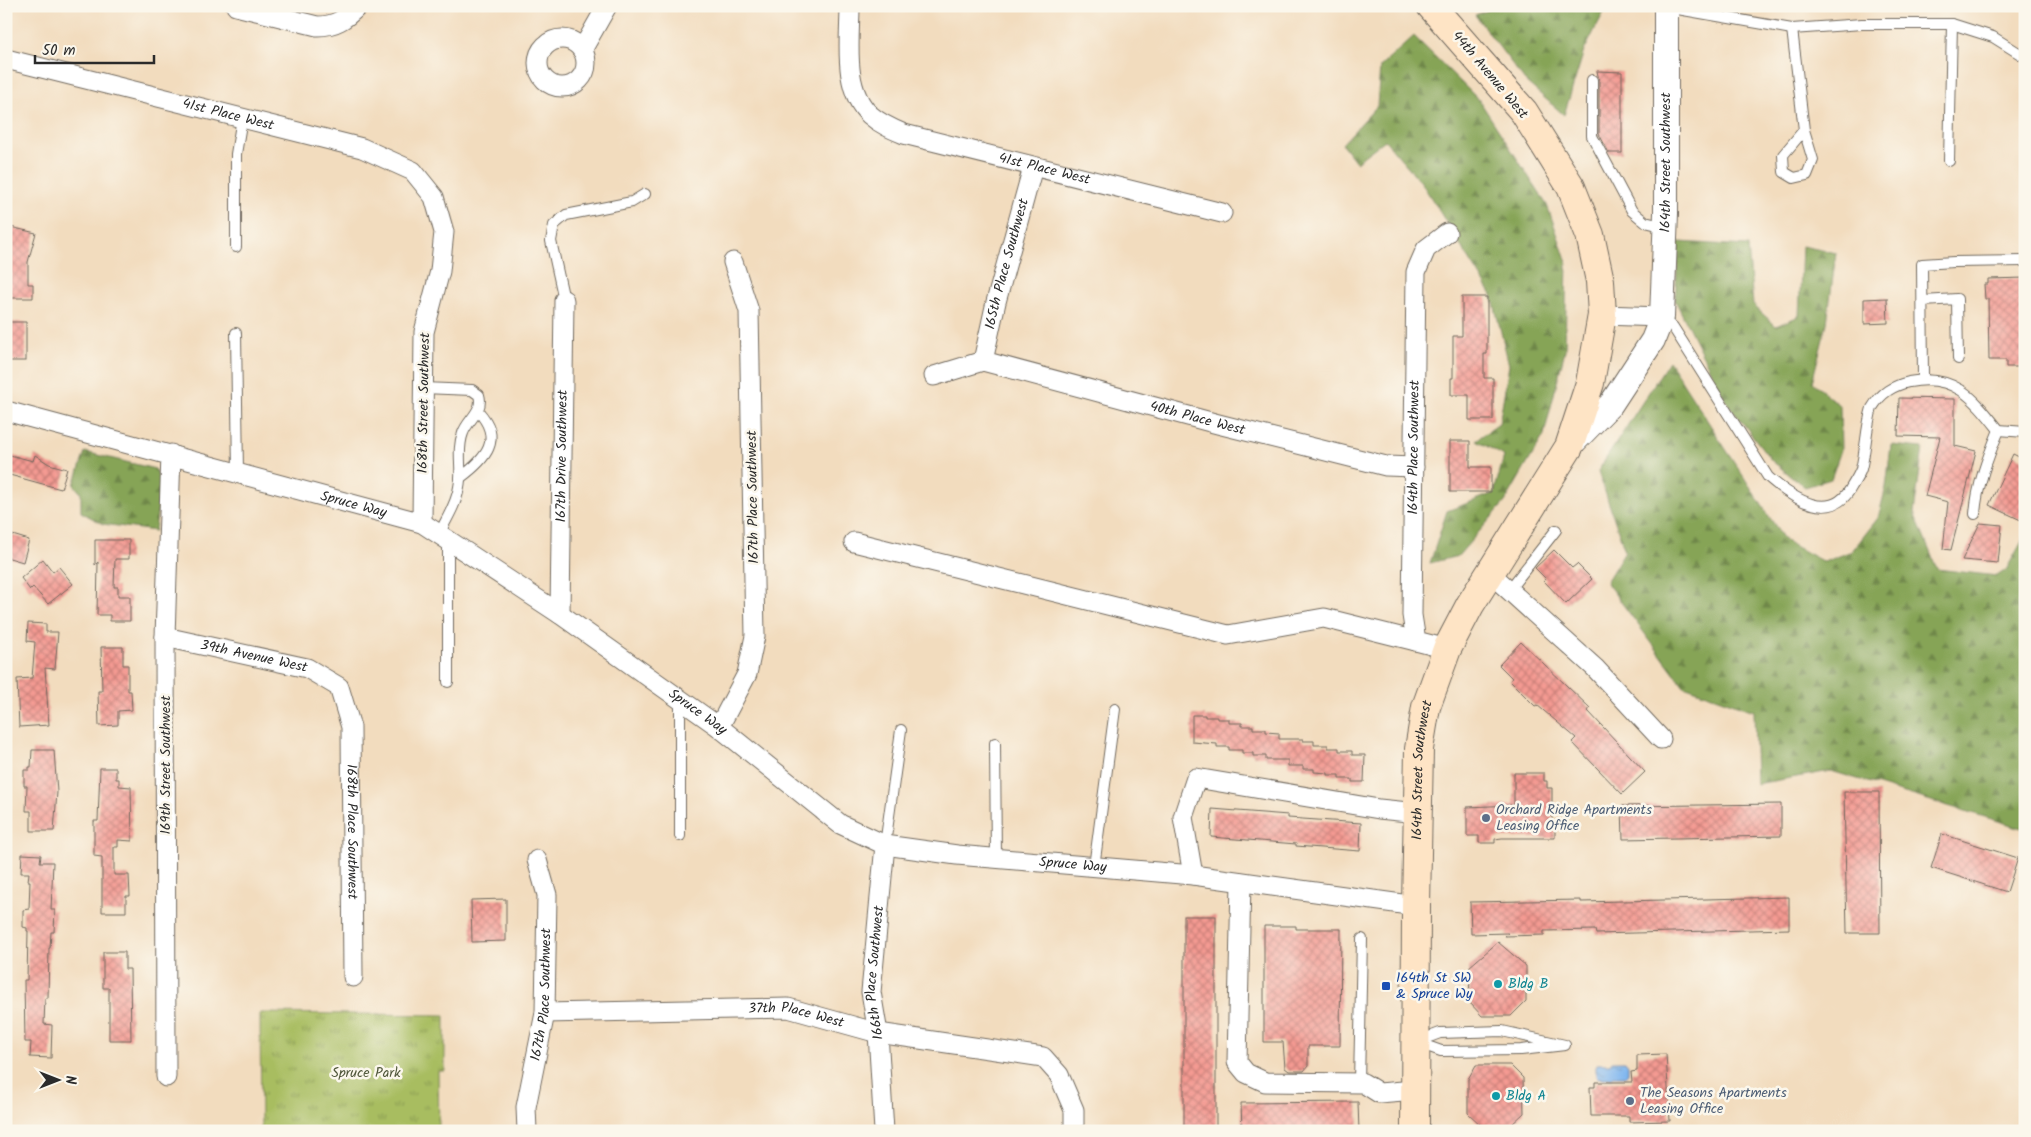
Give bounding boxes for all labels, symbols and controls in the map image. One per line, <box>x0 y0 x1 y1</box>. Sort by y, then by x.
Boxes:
street label: 44th Avenue West <box>1446 26 1534 124</box>
scale bar <box>35 32 154 64</box>
text: 50 m <box>42 39 76 63</box>
street label: 164th Street Southwest <box>1654 92 1677 233</box>
street label: 41st Place West <box>180 93 277 137</box>
street label: 41st Place West <box>996 147 1093 191</box>
street label: 165th Place Southwest <box>979 195 1035 331</box>
street label: 168th Street Southwest <box>412 332 436 474</box>
street label: 164th Place Southwest <box>1402 379 1426 515</box>
street label: 167th Drive Southwest <box>550 389 574 522</box>
street label: 40th Place West <box>1147 395 1248 441</box>
street label: 167th Place Southwest <box>741 430 765 564</box>
street label: Spruce Way <box>318 485 390 524</box>
street label: 39th Avenue West <box>198 634 310 679</box>
street label: Spruce Way <box>664 683 732 741</box>
street label: 169th Street Southwest <box>155 695 177 835</box>
street label: 164th Street Southwest <box>1406 697 1439 840</box>
street label: 168th Place Southwest <box>340 764 363 900</box>
place label: Orchard Ridge Apartments Leasing Office <box>1496 799 1652 837</box>
marker: Orchard Ridge Apartments Leasing Office <box>1480 812 1492 824</box>
street label: Spruce Way <box>1038 851 1108 879</box>
street label: 166th Place Southwest <box>860 904 890 1040</box>
street label: 167th Place Southwest <box>525 927 557 1063</box>
place label: 164th St SW & Spruce Wy <box>1396 967 1473 1005</box>
place label: Bldg B <box>1508 973 1549 995</box>
marker: Bldg B <box>1492 978 1504 990</box>
marker: 164th St SW & Spruce Wy <box>1380 980 1392 992</box>
street label: 37th Place West <box>748 997 847 1034</box>
north arrow <box>32 1054 82 1104</box>
park label: Spruce Park <box>331 1062 401 1084</box>
text: N <box>59 1076 81 1085</box>
place label: The Seasons Apartments Leasing Office <box>1640 1082 1787 1120</box>
place label: Bldg A <box>1506 1085 1546 1107</box>
marker: Bldg A <box>1490 1090 1502 1102</box>
marker: The Seasons Apartments Leasing Office <box>1624 1095 1636 1107</box>

